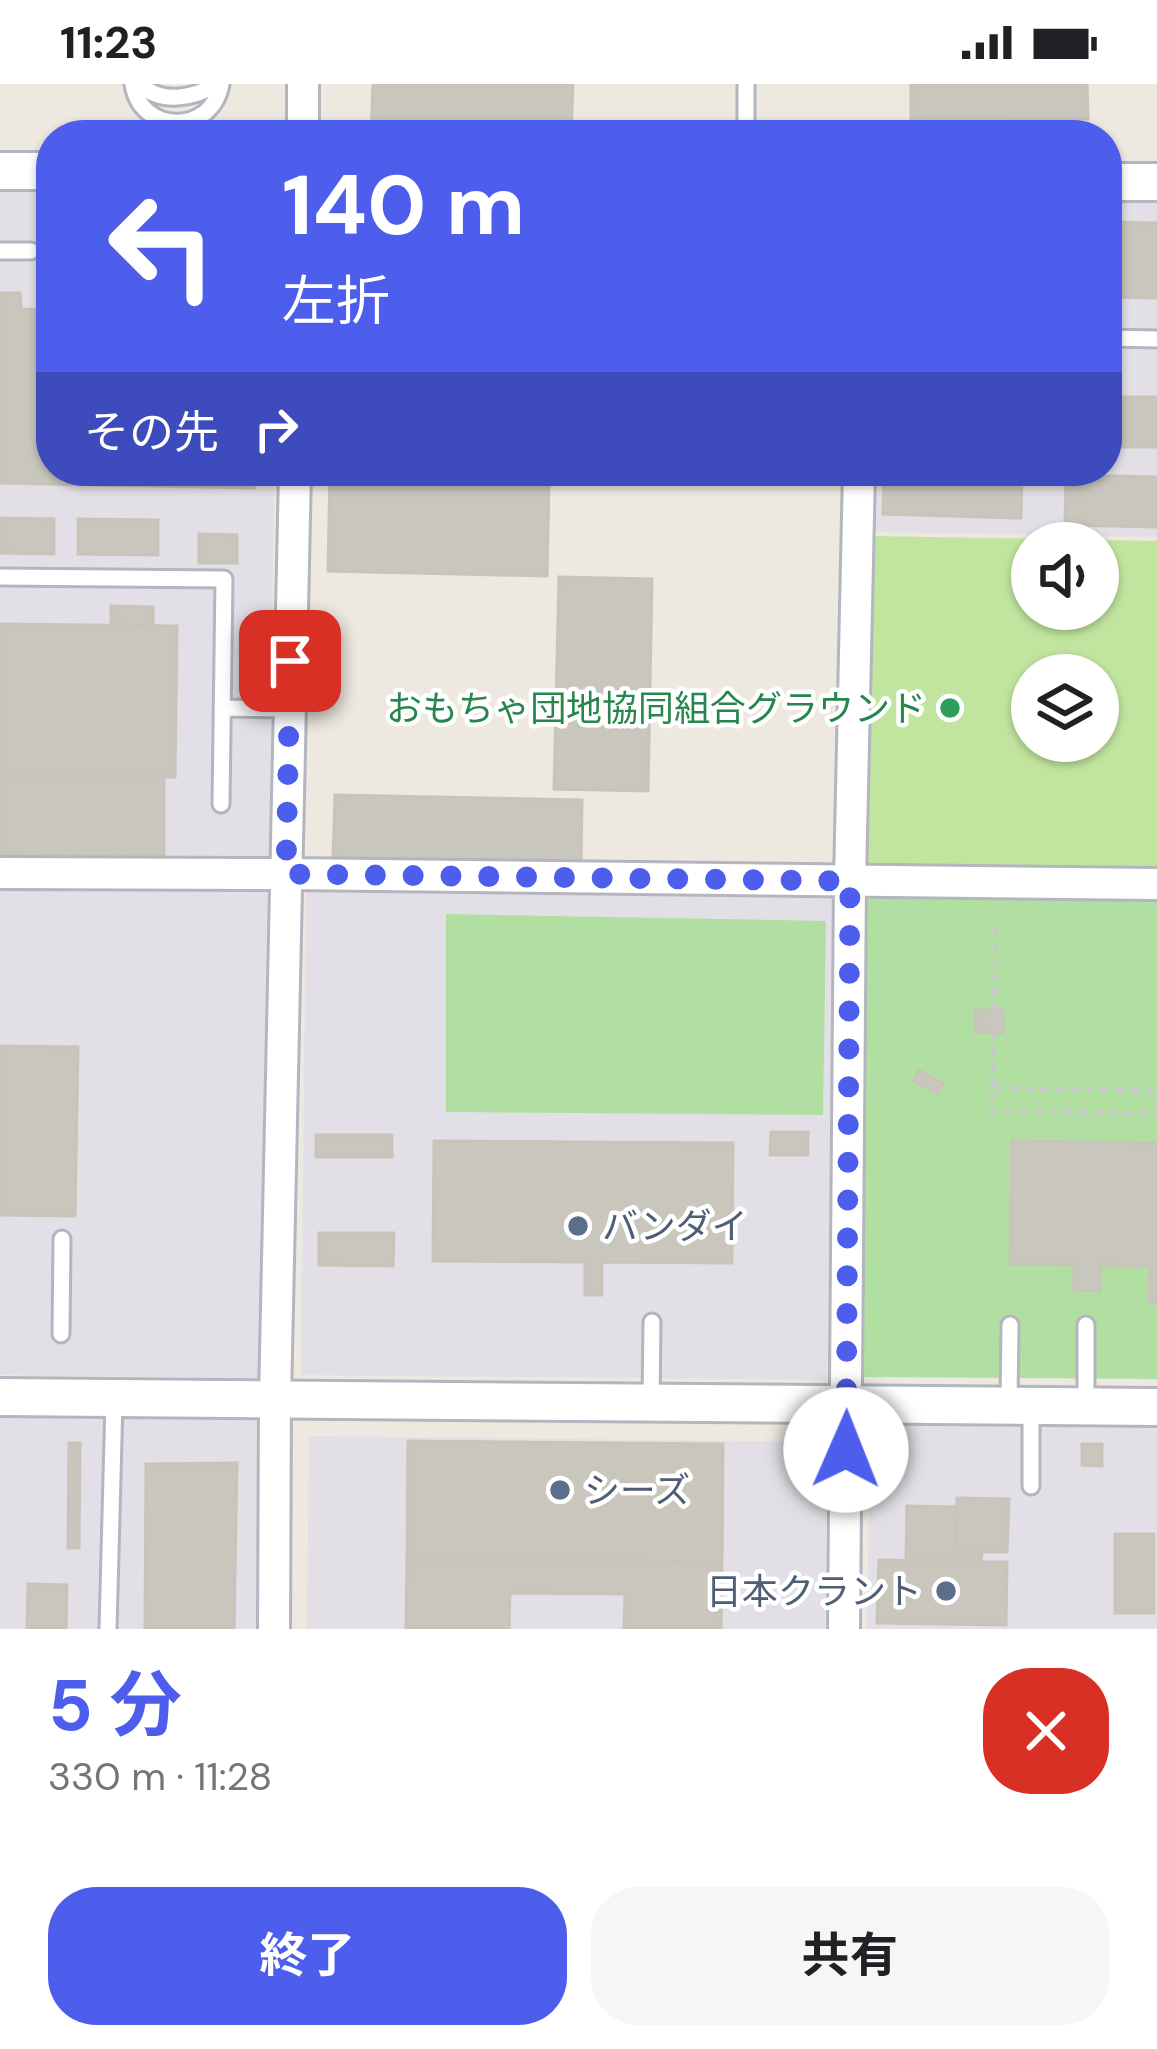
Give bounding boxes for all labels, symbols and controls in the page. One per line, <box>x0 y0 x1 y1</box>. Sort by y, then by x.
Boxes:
text: 11:23 <box>60 13 157 72</box>
text: 140 m <box>282 151 525 260</box>
icon: left <box>84 168 240 324</box>
text: 左折 <box>282 266 390 337</box>
icon: right <box>243 396 309 462</box>
text: その先 <box>84 403 219 462</box>
map controls <box>1011 522 1119 762</box>
button: sound <box>1011 522 1119 630</box>
pin <box>239 610 341 712</box>
icon: arrive <box>257 628 323 694</box>
button: layers <box>1011 654 1119 762</box>
place label: おもちゃ団地協同組合グラウンド <box>386 685 926 732</box>
marker: おもちゃ団地協同組合グラウンド <box>937 695 963 721</box>
place label: バンダイ <box>602 1203 748 1250</box>
marker: バンダイ <box>565 1213 591 1239</box>
position arrow <box>783 1387 909 1513</box>
place label: シーズ <box>584 1467 690 1514</box>
marker: シーズ <box>547 1477 573 1503</box>
place label: 日本クラント <box>706 1568 922 1615</box>
marker: 日本クラント <box>933 1578 959 1604</box>
text: 5 分 <box>48 1659 182 1752</box>
button: close <box>983 1668 1109 1794</box>
text: 330 m · 11:28 <box>48 1751 272 1802</box>
button: 終了 <box>48 1887 567 2025</box>
button: 共有 <box>591 1887 1109 2025</box>

